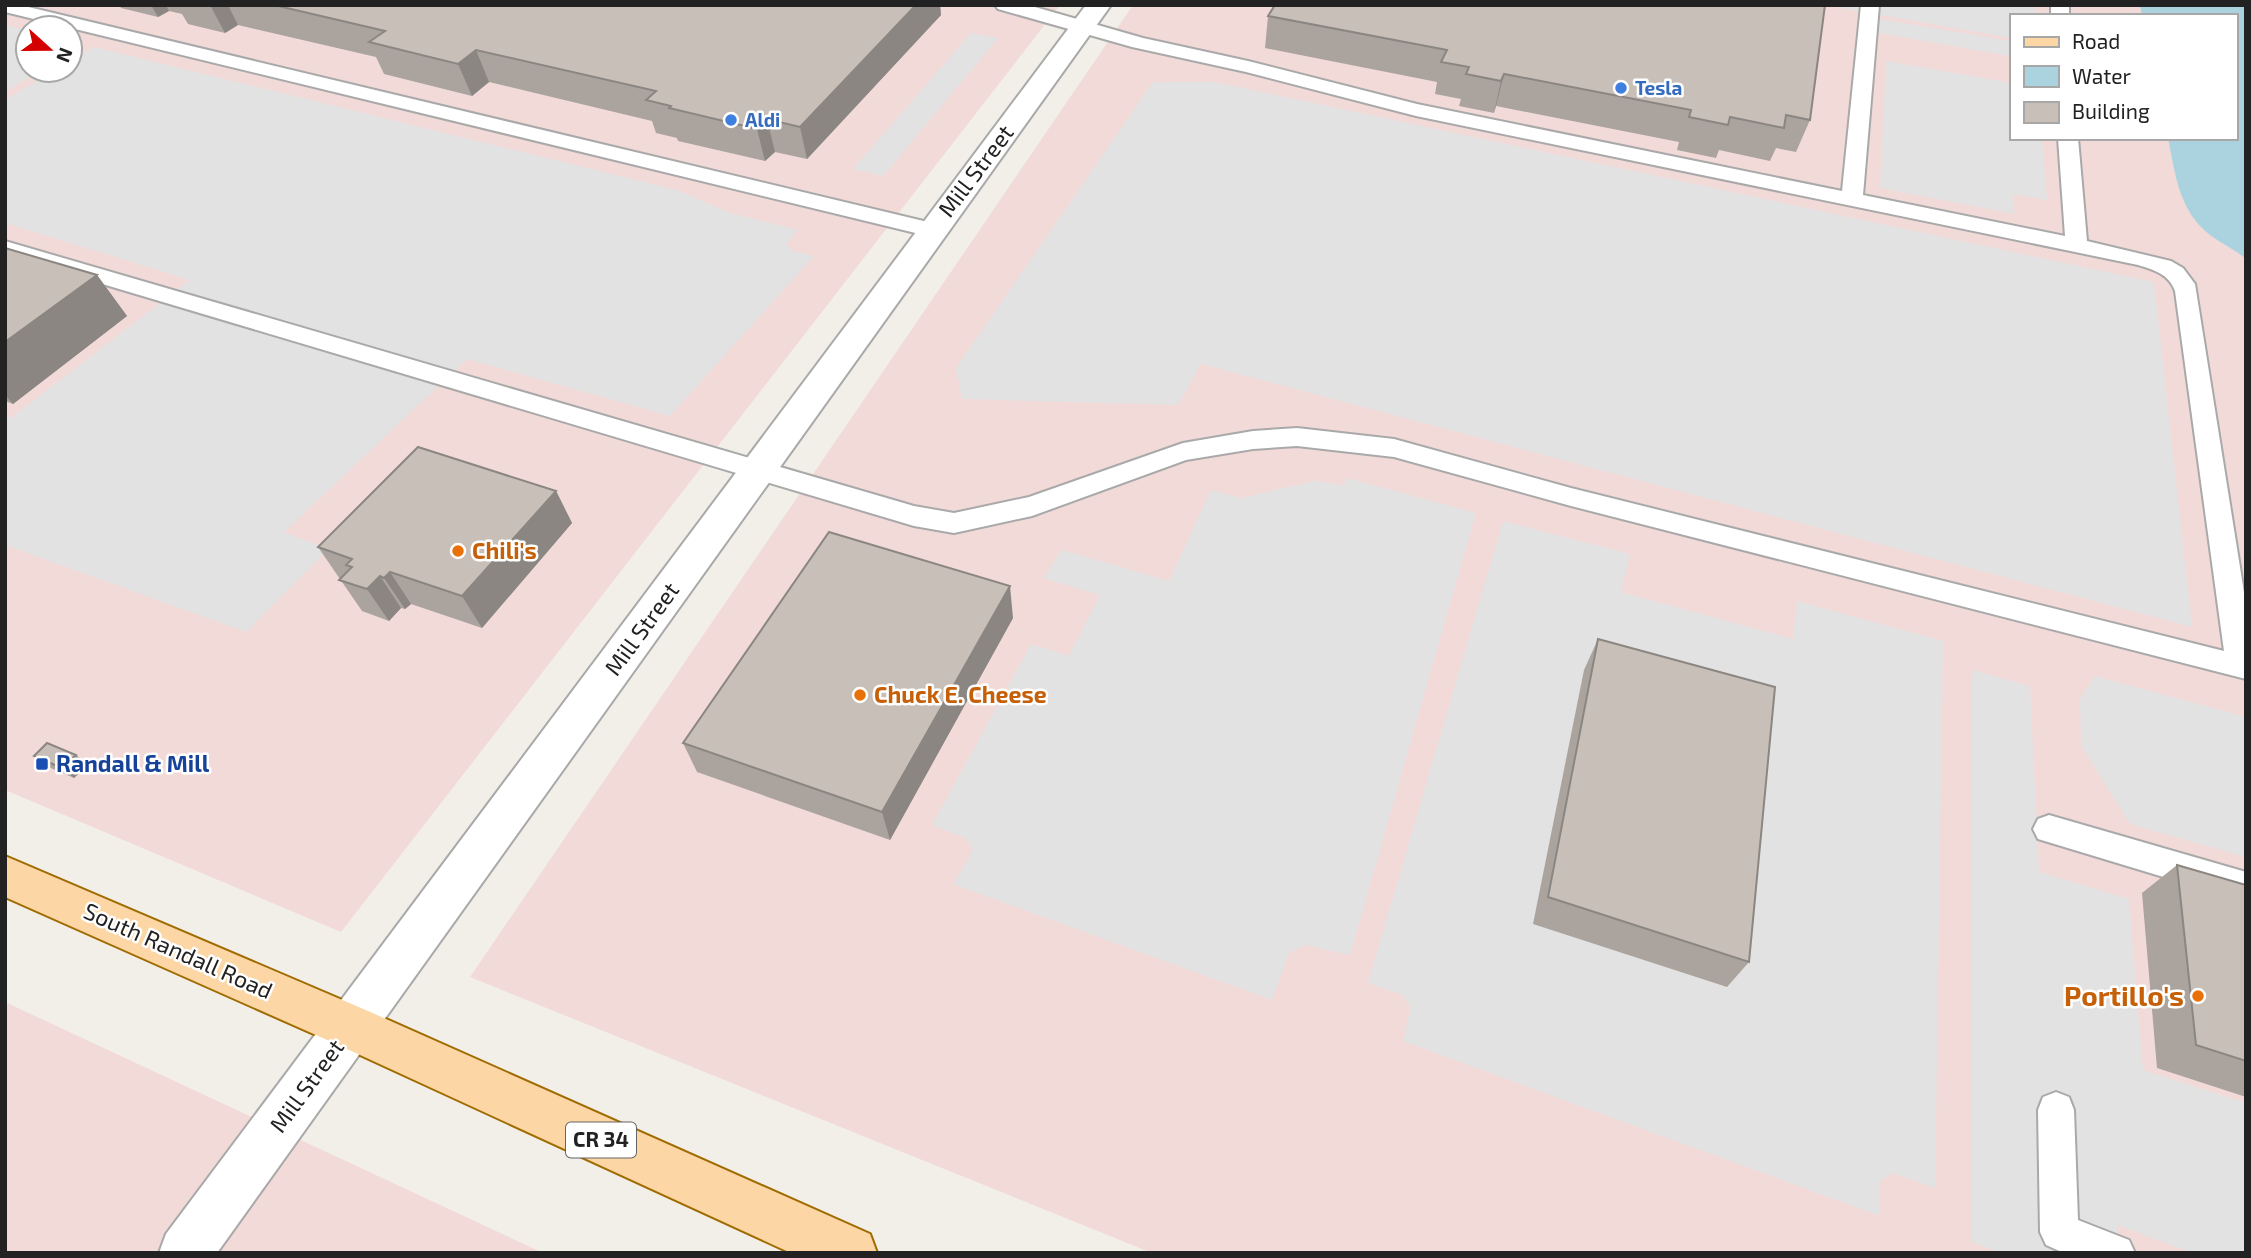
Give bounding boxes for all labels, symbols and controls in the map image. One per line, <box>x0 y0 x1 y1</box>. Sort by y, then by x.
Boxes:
north arrow <box>14 14 84 84</box>
legend <box>2010 14 2237 140</box>
text: Road <box>2072 28 2120 53</box>
text: N <box>52 45 79 66</box>
text: Water <box>2072 63 2131 88</box>
place label: Tesla <box>1635 76 1682 99</box>
marker: Tesla <box>1613 80 1629 96</box>
text: Building <box>2072 98 2150 123</box>
place label: Aldi <box>745 108 780 131</box>
marker: Aldi <box>723 112 739 128</box>
street label: Mill Street <box>932 119 1019 222</box>
place label: Chili's <box>472 536 537 564</box>
marker: Chili's <box>450 543 466 559</box>
street label: Mill Street <box>598 576 684 680</box>
place label: Chuck E. Cheese <box>874 680 1047 708</box>
marker: Chuck E. Cheese <box>852 687 868 703</box>
place label: Randall & Mill <box>56 749 210 777</box>
marker: Randall & Mill <box>34 756 50 772</box>
street label: South Randall Road <box>80 896 277 1004</box>
place label: Portillo's <box>2064 978 2184 1012</box>
marker: Portillo's <box>2190 988 2206 1004</box>
street label: Mill Street <box>263 1033 349 1137</box>
road number: CR 34 <box>566 1122 636 1158</box>

